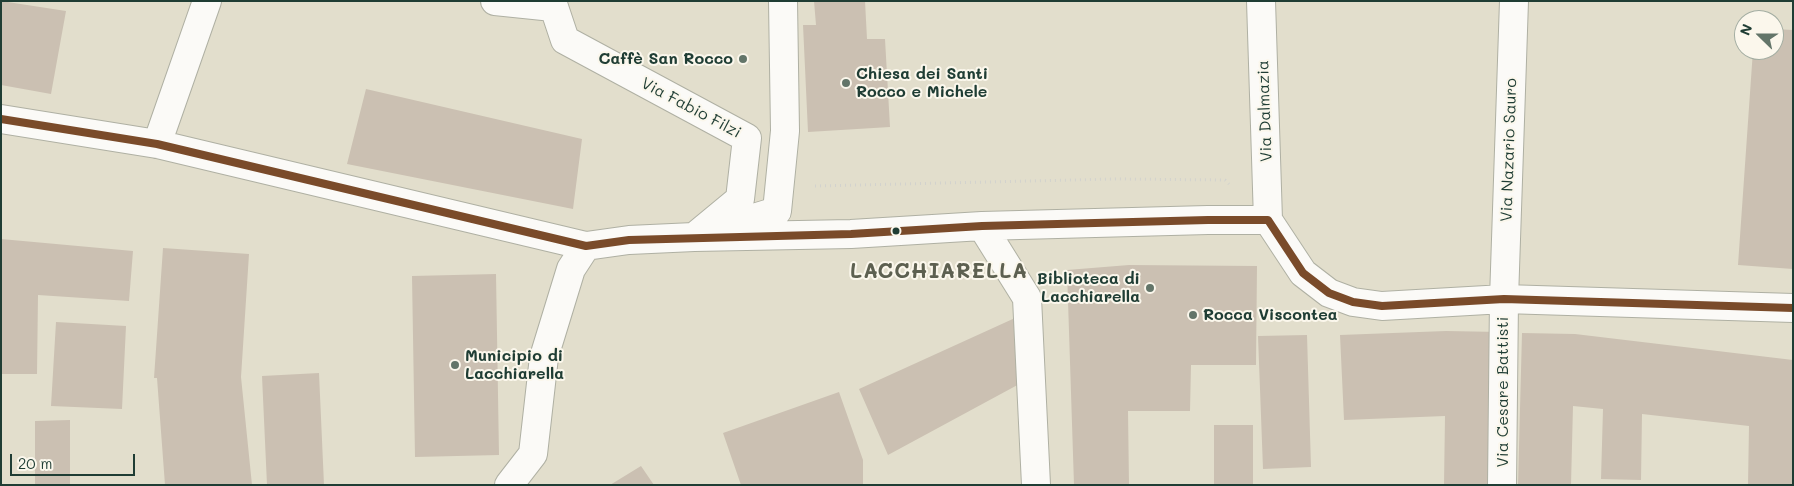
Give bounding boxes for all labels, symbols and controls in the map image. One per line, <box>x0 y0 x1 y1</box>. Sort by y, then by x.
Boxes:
north arrow <box>1734 10 1784 60</box>
text: N <box>1735 21 1756 38</box>
place label: Caffè San Rocco <box>599 49 733 69</box>
marker: Caffè San Rocco <box>737 53 749 65</box>
street label: Via Dalmazia <box>1254 60 1276 162</box>
place label: Chiesa dei Santi Rocco e Michele <box>856 64 988 102</box>
street label: Via Fabio Filzi <box>638 74 744 142</box>
marker: Chiesa dei Santi Rocco e Michele <box>840 77 852 89</box>
street label: Via Nazario Sauro <box>1497 78 1521 222</box>
unlabelled marker <box>891 226 901 236</box>
district label: LACCHIARELLA <box>849 259 1029 285</box>
place label: Biblioteca di Lacchiarella <box>1037 269 1140 307</box>
marker: Biblioteca di Lacchiarella <box>1144 282 1156 294</box>
place label: Rocca Viscontea <box>1203 305 1337 325</box>
marker: Rocca Viscontea <box>1187 309 1199 321</box>
street label: Via Cesare Battisti <box>1493 317 1513 467</box>
place label: Municipio di Lacchiarella <box>465 346 564 384</box>
marker: Municipio di Lacchiarella <box>449 359 461 371</box>
scale bar <box>12 444 138 476</box>
text: 20 m <box>18 453 52 473</box>

